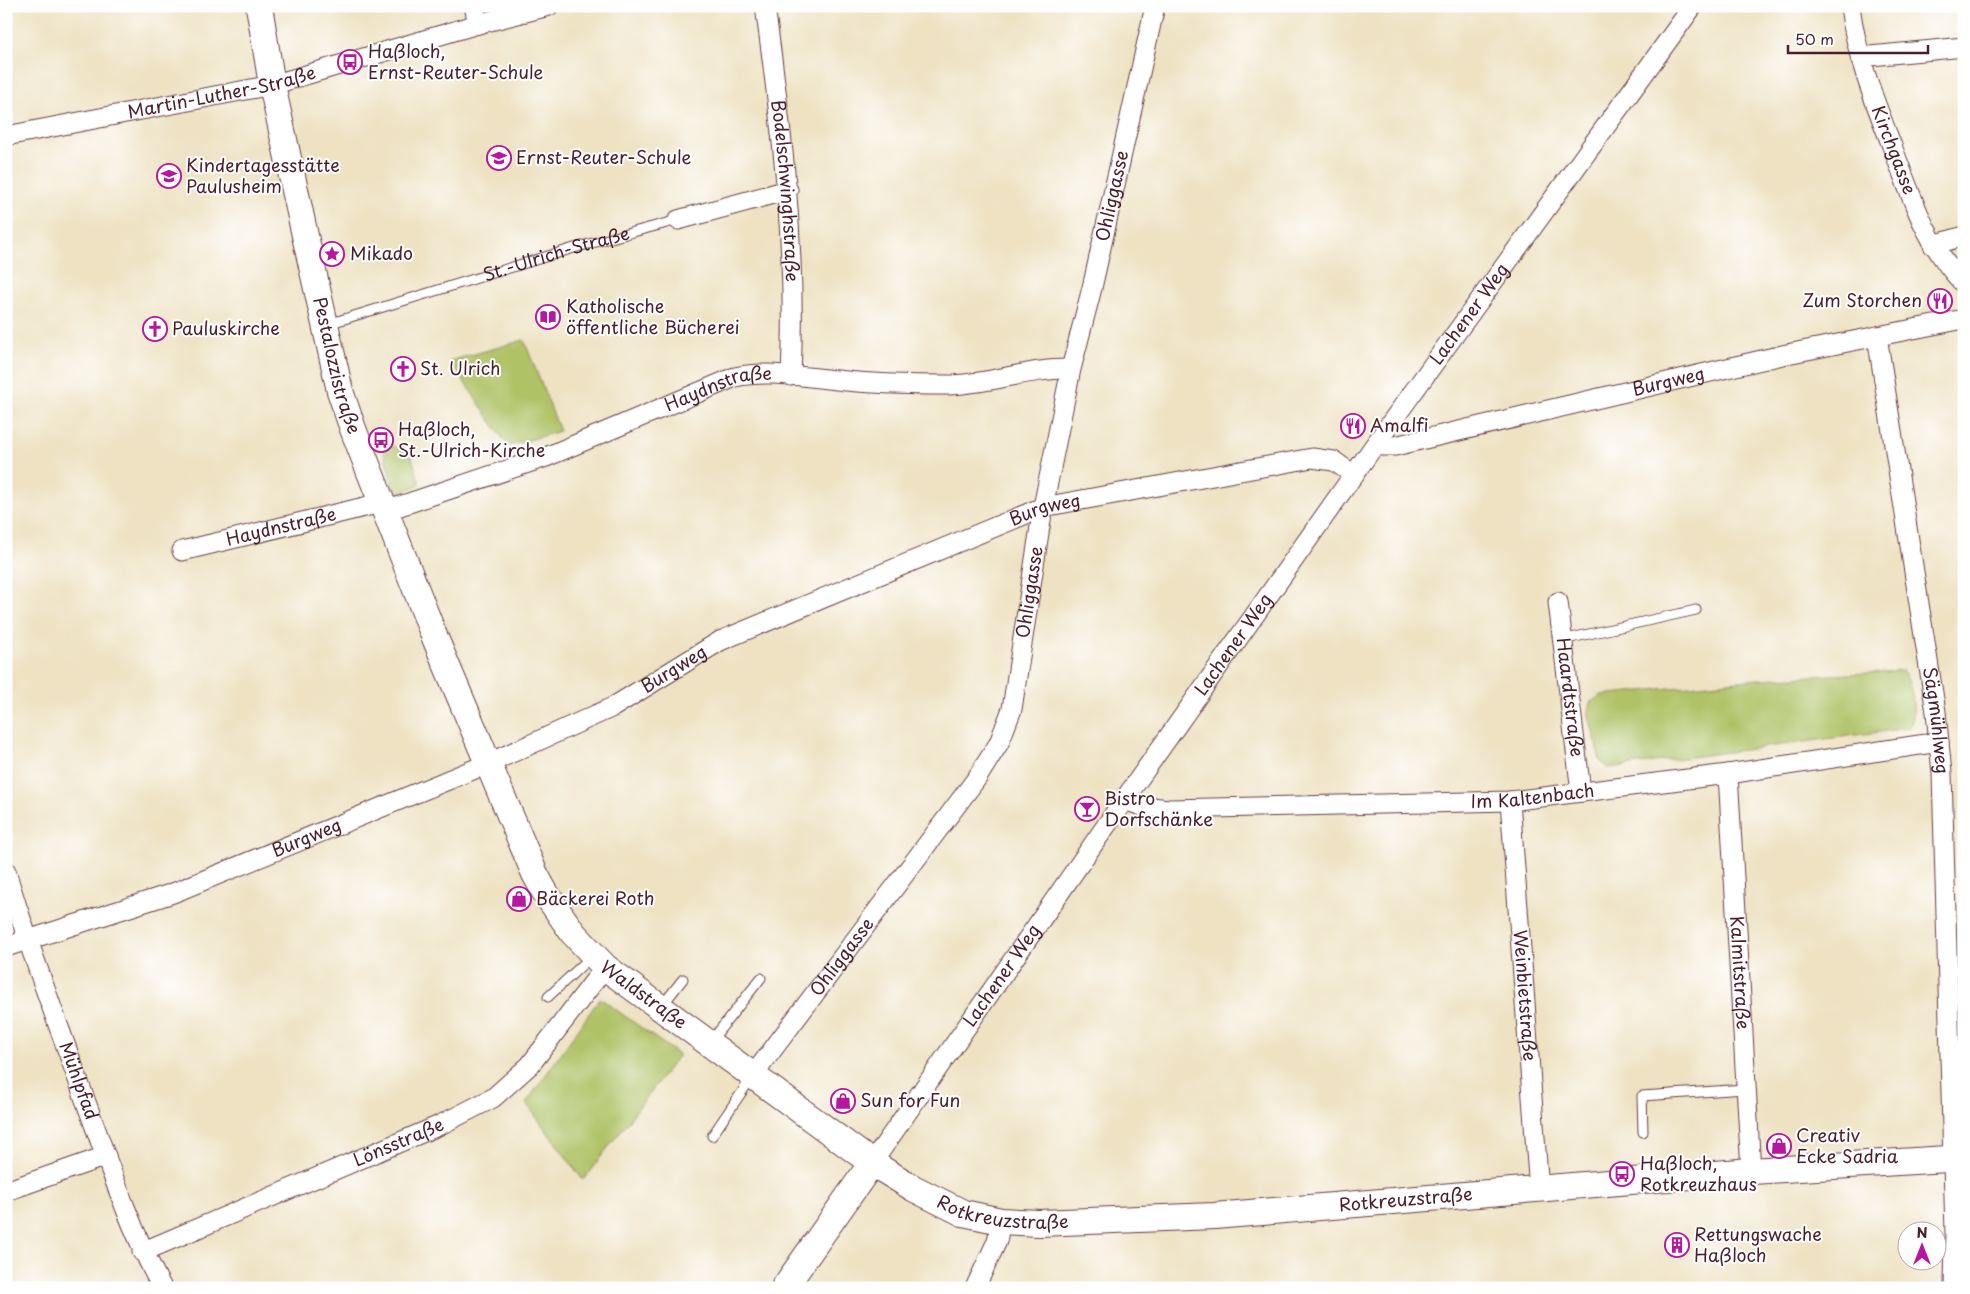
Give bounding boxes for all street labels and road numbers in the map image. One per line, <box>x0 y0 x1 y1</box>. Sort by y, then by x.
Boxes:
street label: Martin-Luther-Straße <box>125 58 319 124</box>
street label: Bodelschwinghstraße <box>765 98 807 282</box>
street label: Kirchgasse <box>1866 101 1924 198</box>
street label: Ohliggasse <box>1088 148 1134 244</box>
street label: St.-Ulrich-Straße <box>480 219 632 287</box>
street label: Lachener Weg <box>1422 257 1514 370</box>
street label: Pestalozzistraße <box>307 294 369 437</box>
street label: Haydnstraße <box>660 359 772 417</box>
street label: Burgweg <box>1629 359 1707 402</box>
street label: Burgweg <box>1004 485 1083 532</box>
street label: Haydnstraße <box>223 499 339 552</box>
street label: Ohliggasse <box>1008 544 1049 640</box>
street label: Lachener Weg <box>1187 587 1278 701</box>
street label: Haardtstraße <box>1550 636 1592 758</box>
street label: Burgweg <box>635 637 712 699</box>
street label: Sägmühlweg <box>1917 665 1957 775</box>
street label: Im Kaltenbach <box>1470 776 1596 814</box>
street label: Burgweg <box>267 810 345 863</box>
street label: Ohliggasse <box>802 911 880 1001</box>
street label: Kalmitstraße <box>1724 915 1758 1030</box>
street label: Lachener Weg <box>956 918 1046 1032</box>
street label: Weinbietstraße <box>1508 929 1544 1062</box>
street label: Waldstraße <box>595 953 693 1035</box>
street label: Mühlpfad <box>53 1037 106 1123</box>
street label: Lönsstraße <box>349 1110 448 1172</box>
street label: Rotkreuzstraße <box>1338 1179 1473 1217</box>
street label: Rotkreuzstraße <box>933 1187 1069 1235</box>

